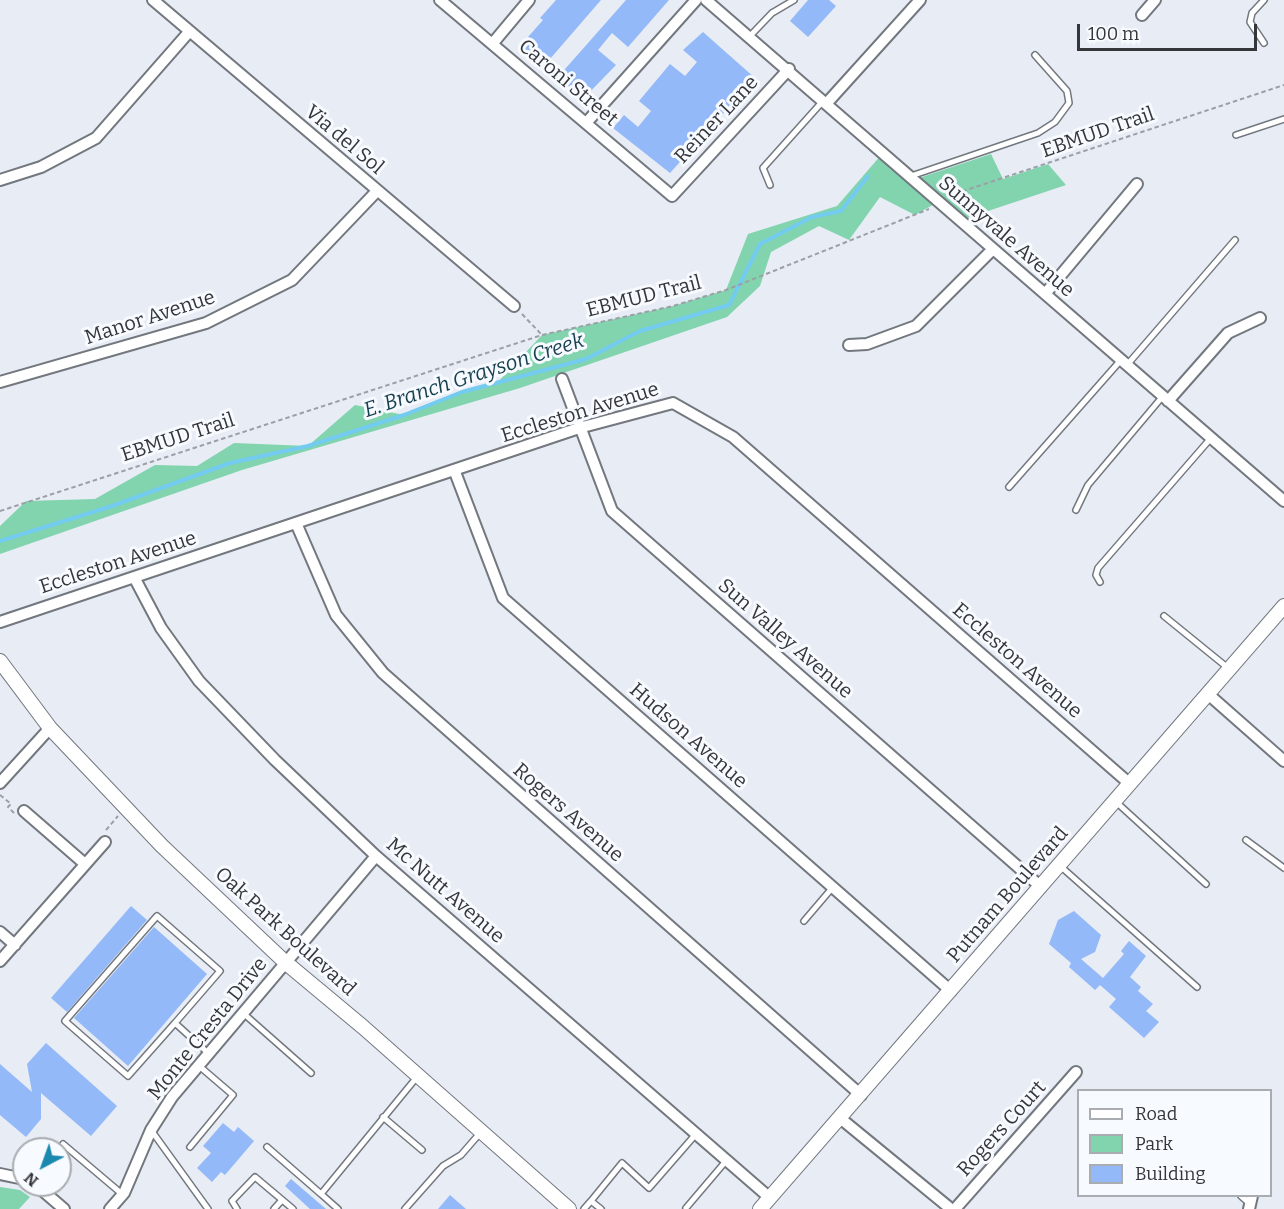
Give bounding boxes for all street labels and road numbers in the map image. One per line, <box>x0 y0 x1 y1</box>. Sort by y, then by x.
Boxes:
street label: Caroni Street <box>513 34 623 132</box>
street label: Reiner Lane <box>670 71 764 169</box>
street label: Via del Sol <box>300 100 388 180</box>
street label: EBMUD Trail <box>1038 102 1158 164</box>
street label: Sunnyvale Avenue <box>933 172 1079 302</box>
street label: EBMUD Trail <box>584 271 704 323</box>
street label: Manor Avenue <box>82 286 218 350</box>
street label: Eccleston Avenue <box>498 378 662 448</box>
street label: EBMUD Trail <box>118 408 238 468</box>
street label: Eccleston Avenue <box>36 526 200 600</box>
street label: Sun Valley Avenue <box>713 574 857 704</box>
street label: Eccleston Avenue <box>947 598 1087 724</box>
street label: Hudson Avenue <box>624 678 752 794</box>
street label: Rogers Avenue <box>508 759 628 867</box>
street label: Putnam Boulevard <box>942 822 1074 968</box>
street label: Mc Nutt Avenue <box>381 833 509 949</box>
street label: Oak Park Boulevard <box>210 862 360 1002</box>
street label: Monte Cresta Drive <box>143 953 273 1105</box>
street label: Rogers Court <box>953 1076 1051 1182</box>

